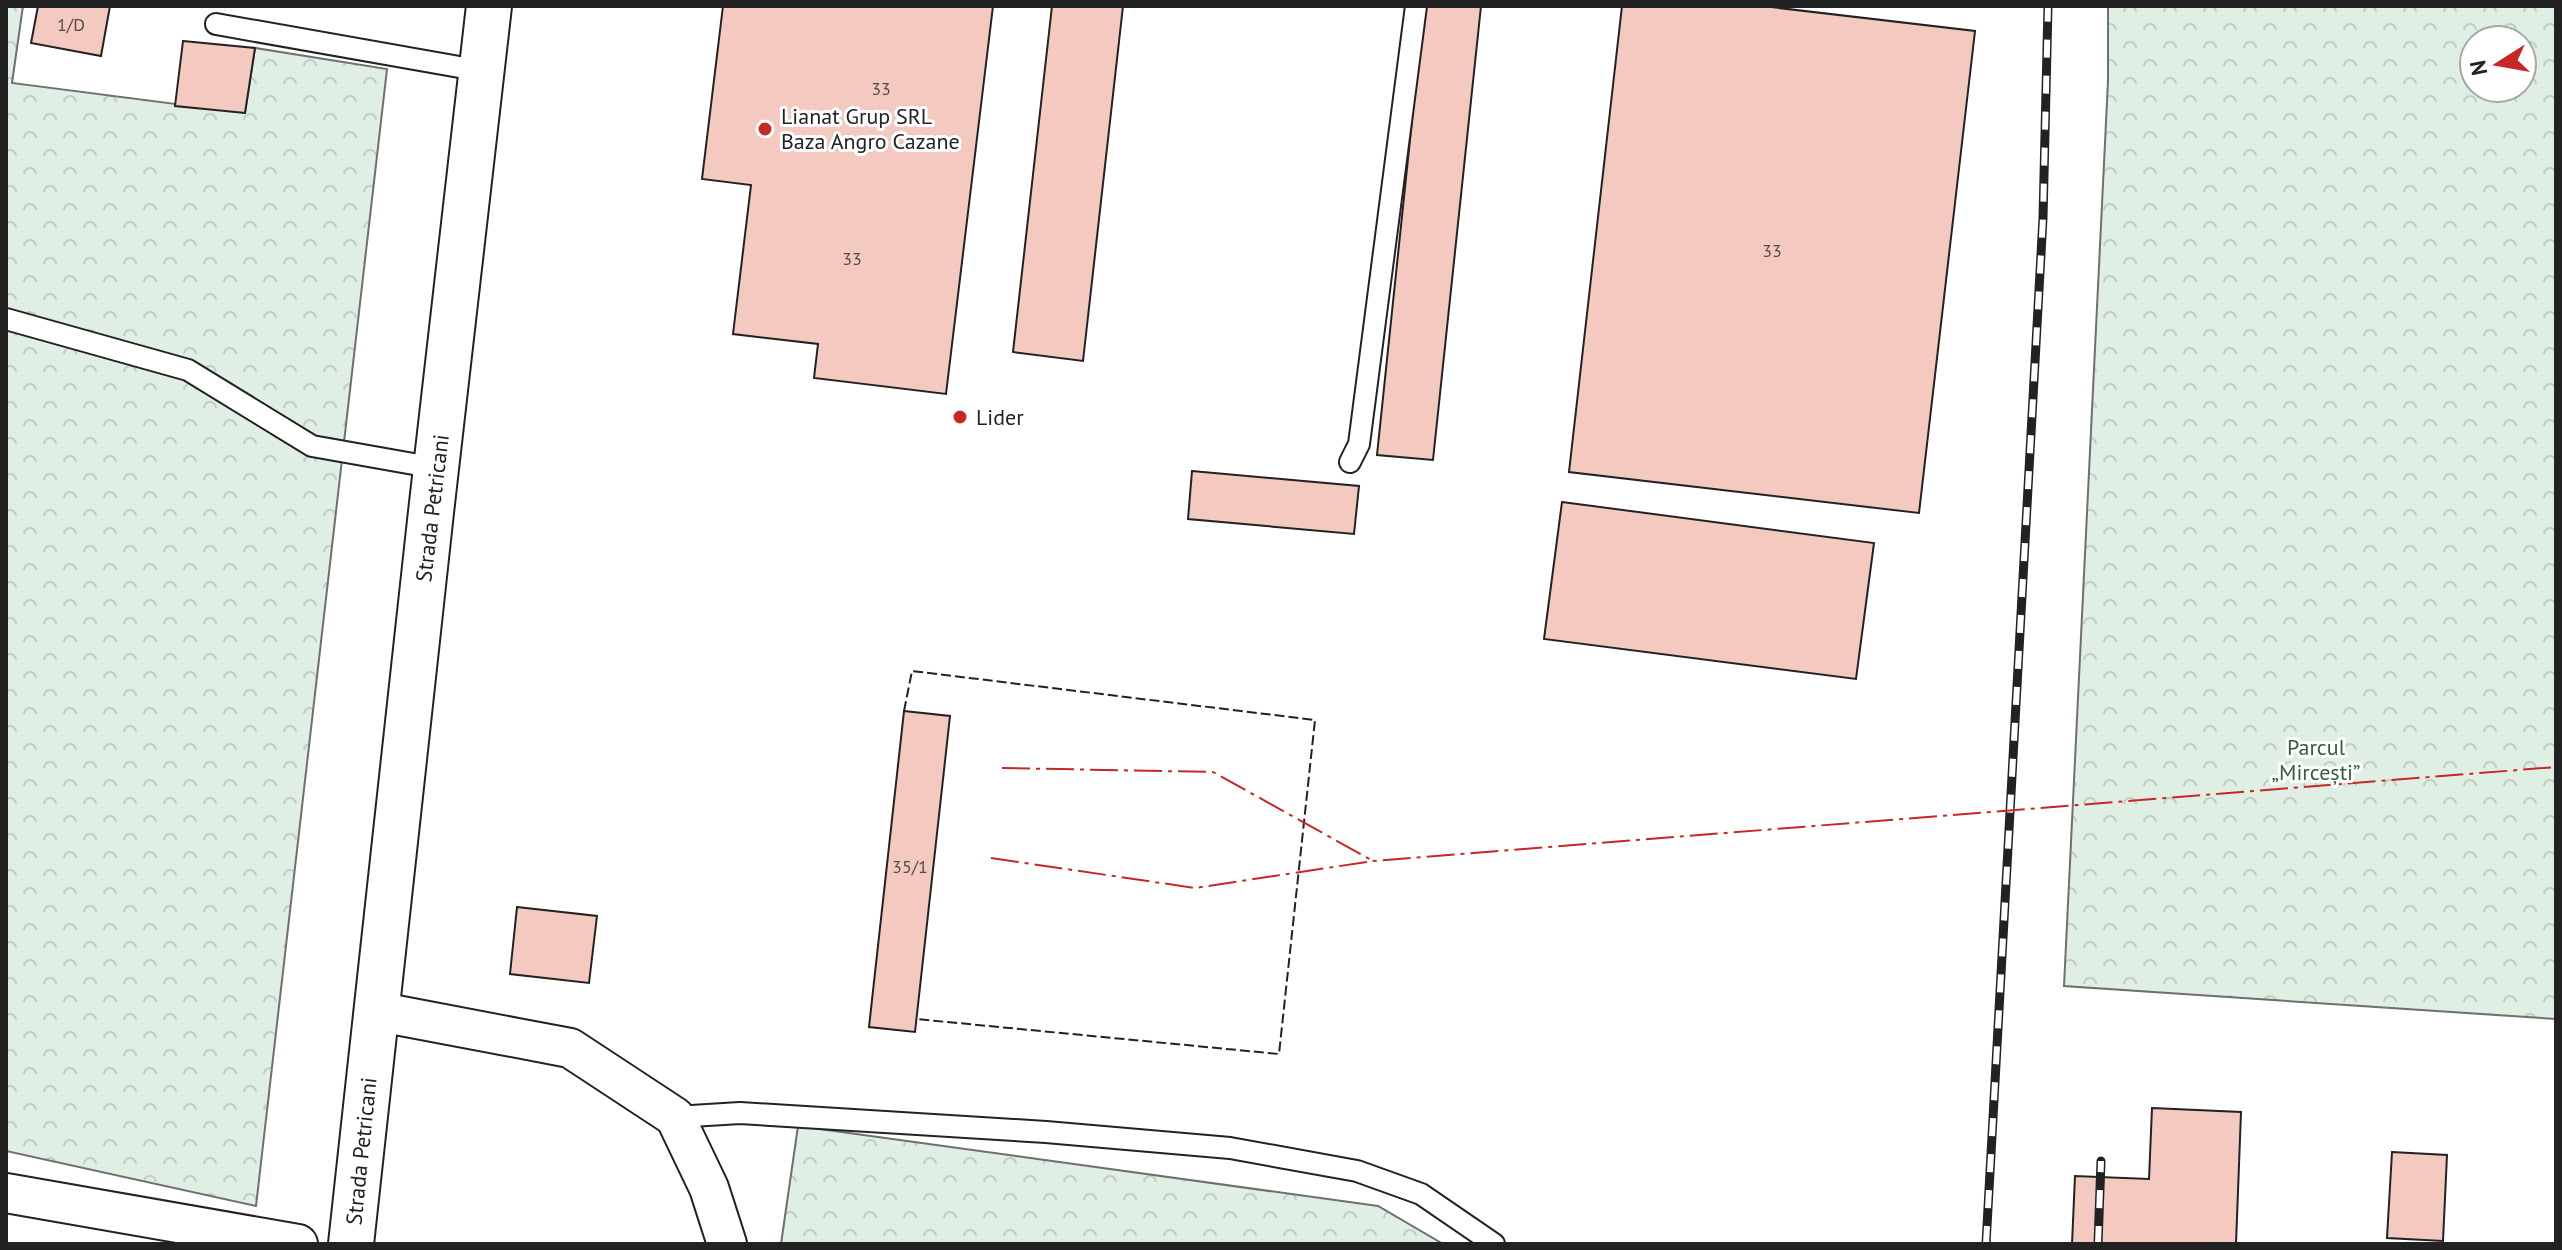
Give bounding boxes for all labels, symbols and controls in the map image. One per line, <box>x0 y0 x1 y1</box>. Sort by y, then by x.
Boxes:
house number: 1/D <box>57 13 85 36</box>
north arrow <box>2458 24 2538 104</box>
text: N <box>2463 58 2493 78</box>
house number: 33 <box>871 77 891 100</box>
place label: Lianat Grup SRL Baza Angro Cazane <box>781 102 960 155</box>
marker: Lianat Grup SRL Baza Angro Cazane <box>756 120 774 138</box>
house number: 33 <box>1762 239 1782 262</box>
house number: 33 <box>842 247 862 270</box>
place label: Lider <box>976 403 1024 431</box>
marker: Lider <box>951 408 969 426</box>
street label: Strada Petricani <box>409 433 455 583</box>
park label: Parcul „Mircești” <box>2272 733 2360 786</box>
house number: 35/1 <box>892 855 928 878</box>
street label: Strada Petricani <box>339 1076 383 1226</box>

